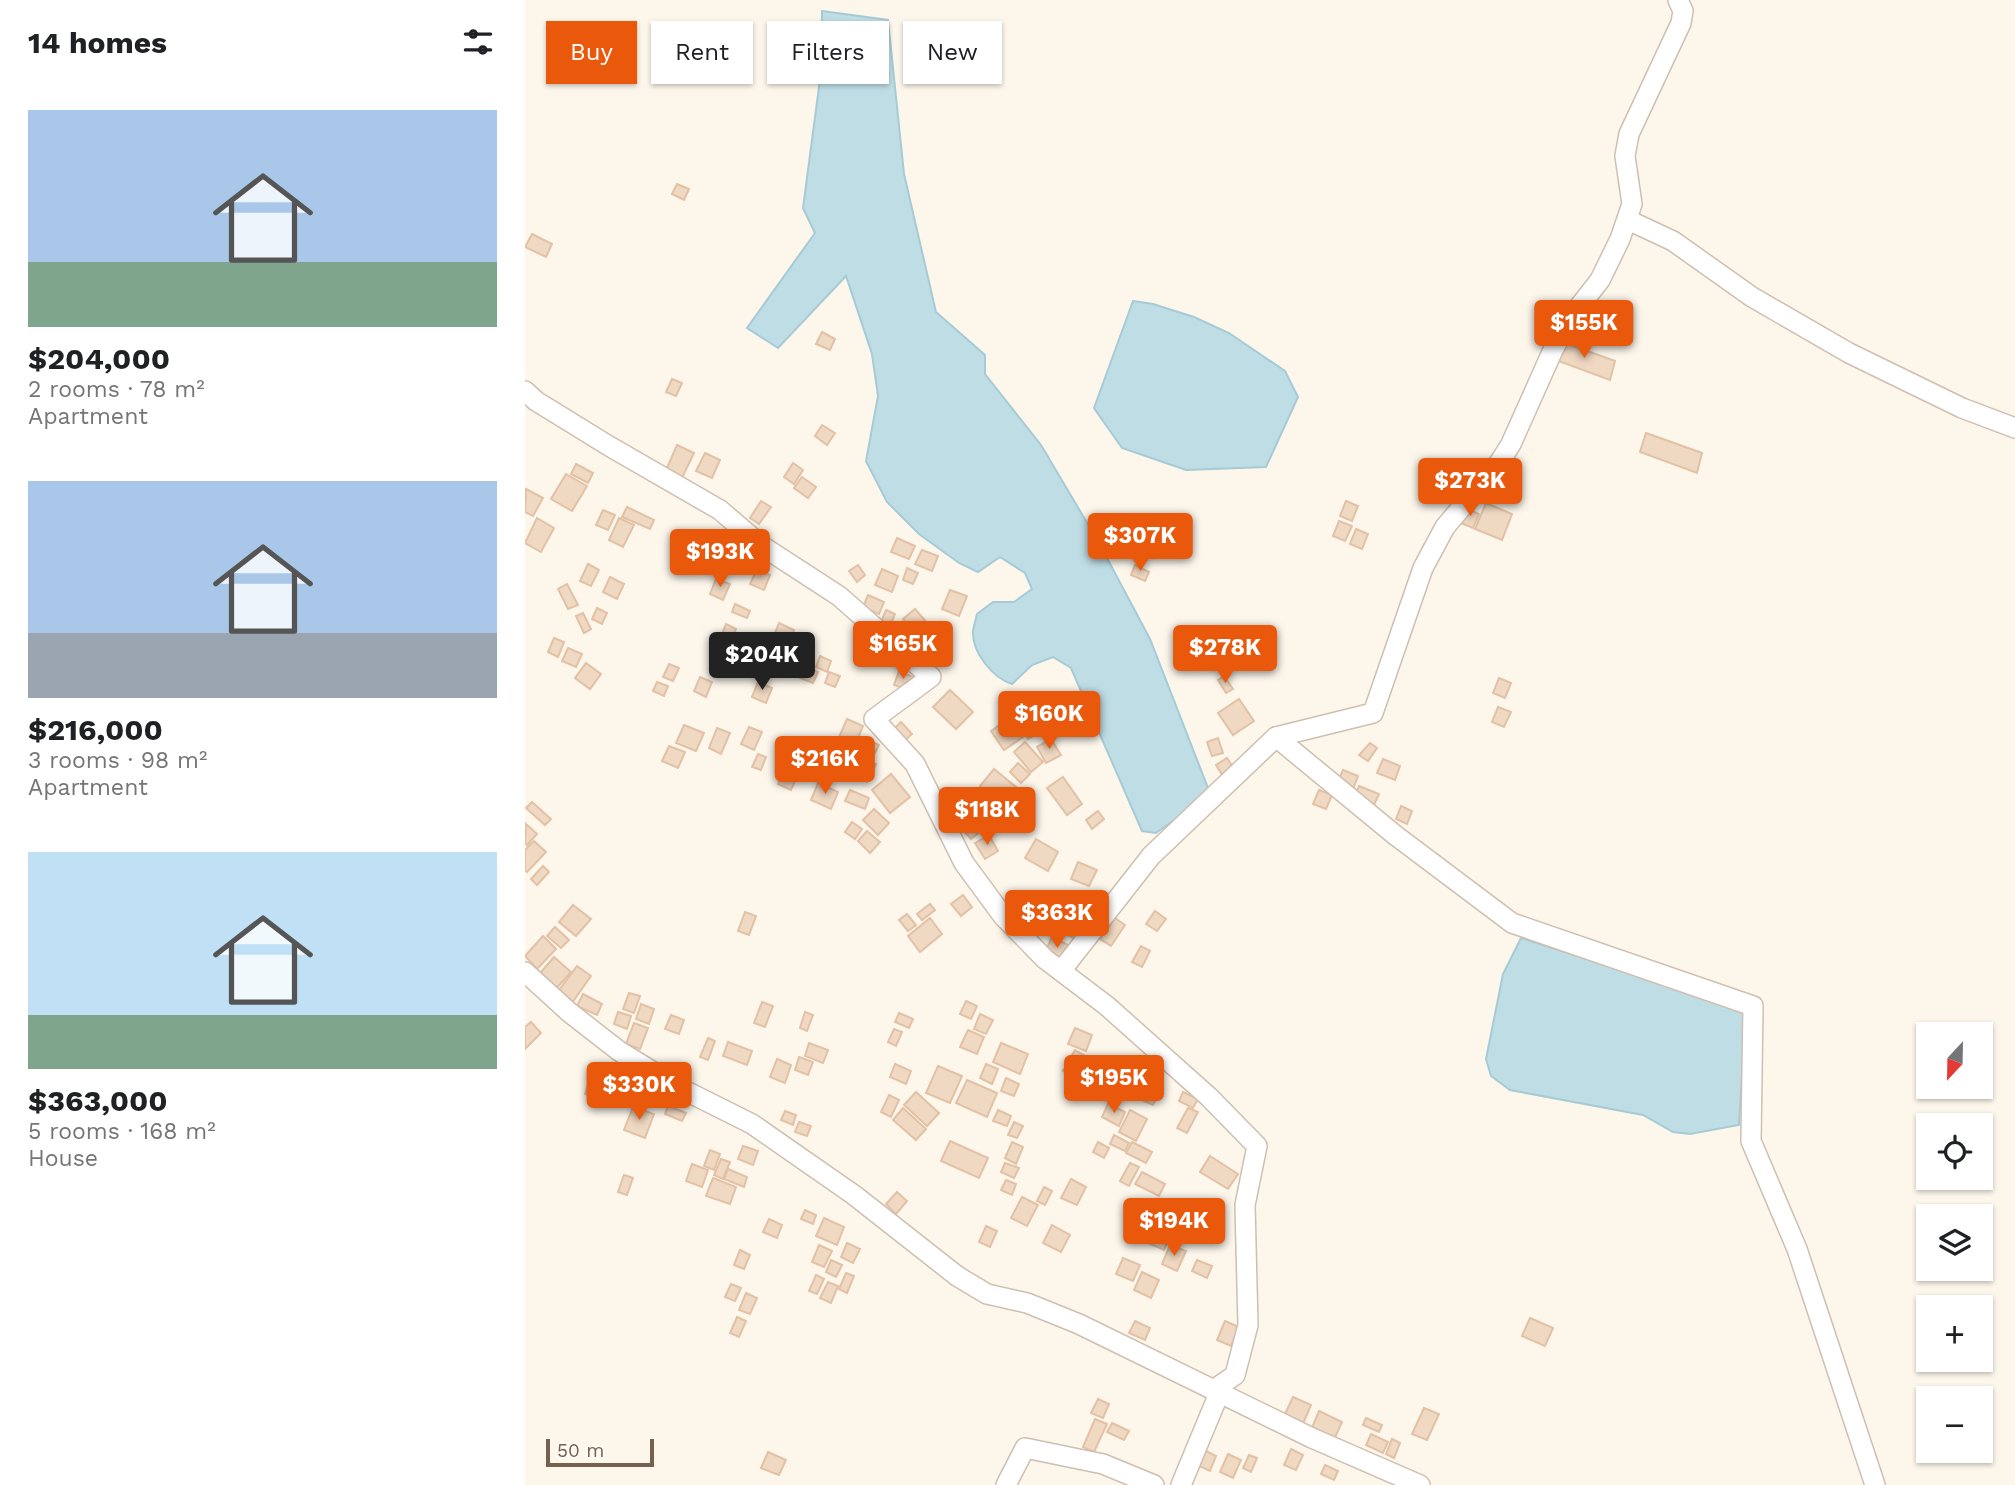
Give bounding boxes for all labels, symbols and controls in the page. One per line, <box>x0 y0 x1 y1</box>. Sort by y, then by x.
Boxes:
chip: Buy <box>546 21 637 84</box>
chip: Rent <box>651 21 753 84</box>
chip: Filters <box>767 21 889 84</box>
chip: New <box>903 21 1002 84</box>
icon: filters <box>459 23 497 61</box>
text: 14 homes <box>28 25 167 60</box>
icon: home <box>200 155 326 281</box>
pin: $155K <box>1535 300 1633 360</box>
text: $155K <box>1550 309 1618 336</box>
text: $204,000 <box>28 341 170 376</box>
text: 2 rooms · 78 m² <box>28 376 205 403</box>
text: Apartment <box>28 403 148 430</box>
pin: $273K <box>1421 458 1519 518</box>
text: $273K <box>1434 467 1506 494</box>
pin: $307K <box>1091 514 1189 573</box>
text: $307K <box>1104 522 1176 549</box>
icon: home <box>200 526 326 652</box>
pin: $193K <box>671 530 769 589</box>
text: $193K <box>686 538 754 565</box>
pin: $165K <box>854 622 952 681</box>
pin: $278K <box>1176 626 1274 685</box>
text: $165K <box>869 630 937 657</box>
pin: $204K <box>713 632 811 692</box>
text: $278K <box>1189 634 1261 661</box>
text: $204K <box>725 641 799 668</box>
pin: $160K <box>1000 692 1098 751</box>
text: $160K <box>1014 700 1084 727</box>
text: $216,000 <box>28 712 163 747</box>
pin: $216K <box>776 736 874 796</box>
text: $216K <box>791 745 859 772</box>
text: 3 rooms · 98 m² <box>28 747 207 774</box>
text: Apartment <box>28 774 148 801</box>
pin: $118K <box>938 788 1036 847</box>
text: $118K <box>955 796 1019 823</box>
pin: $363K <box>1008 890 1106 950</box>
icon: home <box>200 897 326 1023</box>
text: $363K <box>1021 899 1093 926</box>
north arrow <box>1916 1022 1993 1099</box>
map controls <box>1916 1022 1993 1463</box>
pin: $195K <box>1065 1056 1163 1115</box>
pin: $330K <box>590 1062 688 1122</box>
text: $195K <box>1080 1064 1148 1091</box>
text: $330K <box>603 1071 675 1098</box>
text: $363,000 <box>28 1083 168 1118</box>
button: locate <box>1916 1113 1993 1190</box>
text: 5 rooms · 168 m² <box>28 1118 216 1145</box>
text: House <box>28 1145 98 1172</box>
pin: $194K <box>1125 1198 1223 1258</box>
button: layers <box>1916 1204 1993 1281</box>
text: $194K <box>1139 1207 1209 1234</box>
button: + <box>1916 1295 1993 1372</box>
button: − <box>1916 1386 1993 1463</box>
scale bar <box>546 1436 655 1468</box>
text: 50 m <box>557 1439 604 1462</box>

